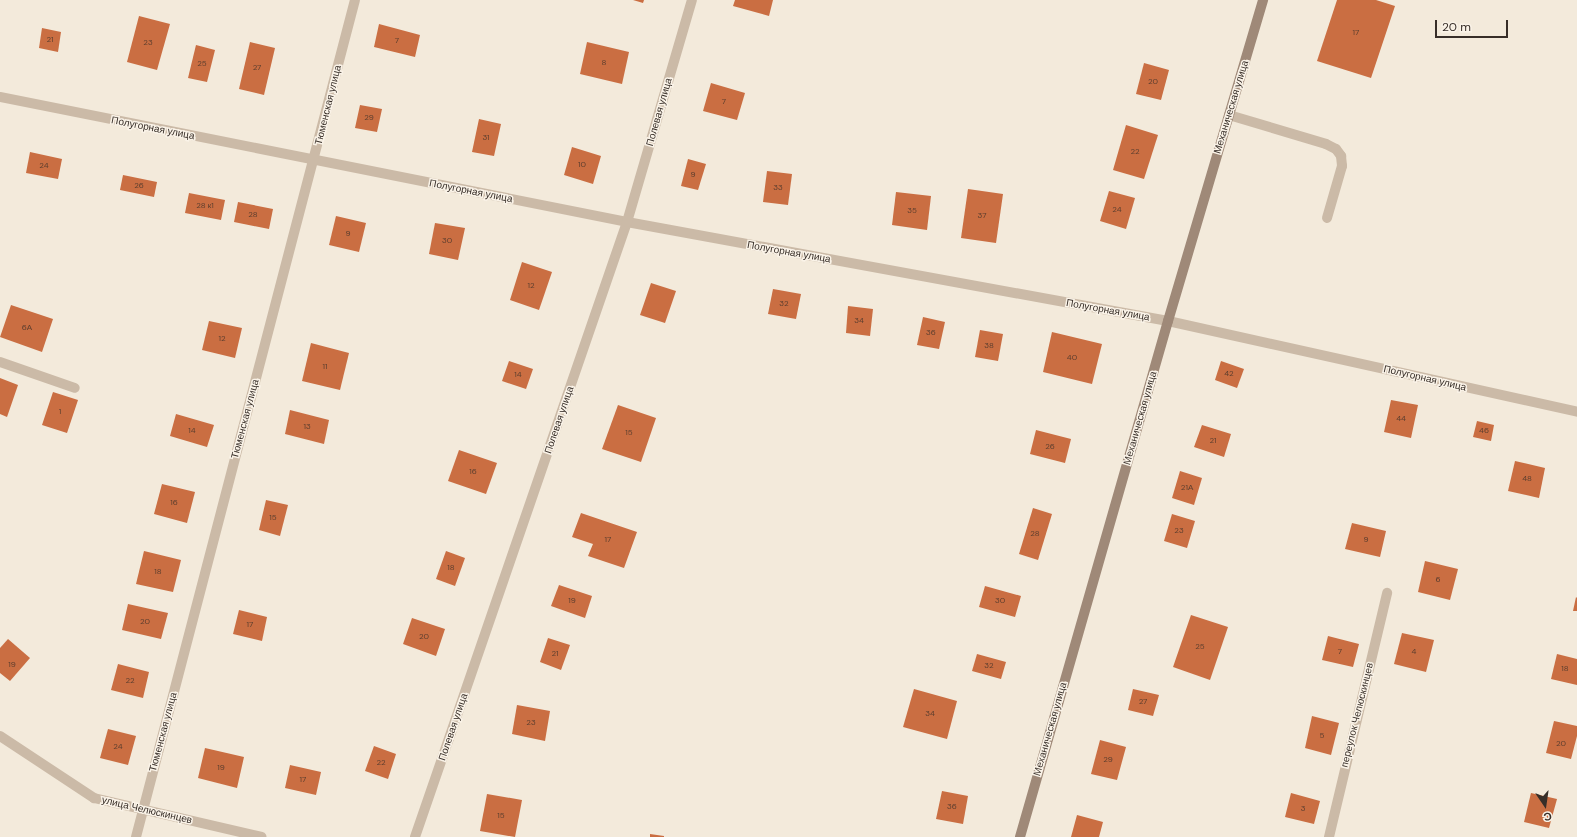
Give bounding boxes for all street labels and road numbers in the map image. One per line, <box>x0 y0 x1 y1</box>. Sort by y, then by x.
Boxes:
street label: Механическая улица <box>1211 59 1251 155</box>
street label: Тюменская улица <box>312 64 344 146</box>
street label: Полевая улица <box>644 77 674 147</box>
street label: Полугорная улица <box>110 114 196 142</box>
street label: Полугорная улица <box>428 177 514 205</box>
street label: Полугорная улица <box>746 239 832 265</box>
street label: Полугорная улица <box>1065 297 1151 323</box>
street label: Полугорная улица <box>1382 363 1468 393</box>
street label: Механическая улица <box>1121 370 1159 466</box>
street label: Тюменская улица <box>229 378 261 460</box>
street label: Полевая улица <box>542 385 576 455</box>
street label: переулок Челюскинцев <box>1338 661 1376 769</box>
street label: Механическая улица <box>1031 681 1069 777</box>
street label: Тюменская улица <box>147 691 179 773</box>
street label: Полевая улица <box>436 692 470 762</box>
street label: улица Челюскинцев <box>101 794 193 826</box>

